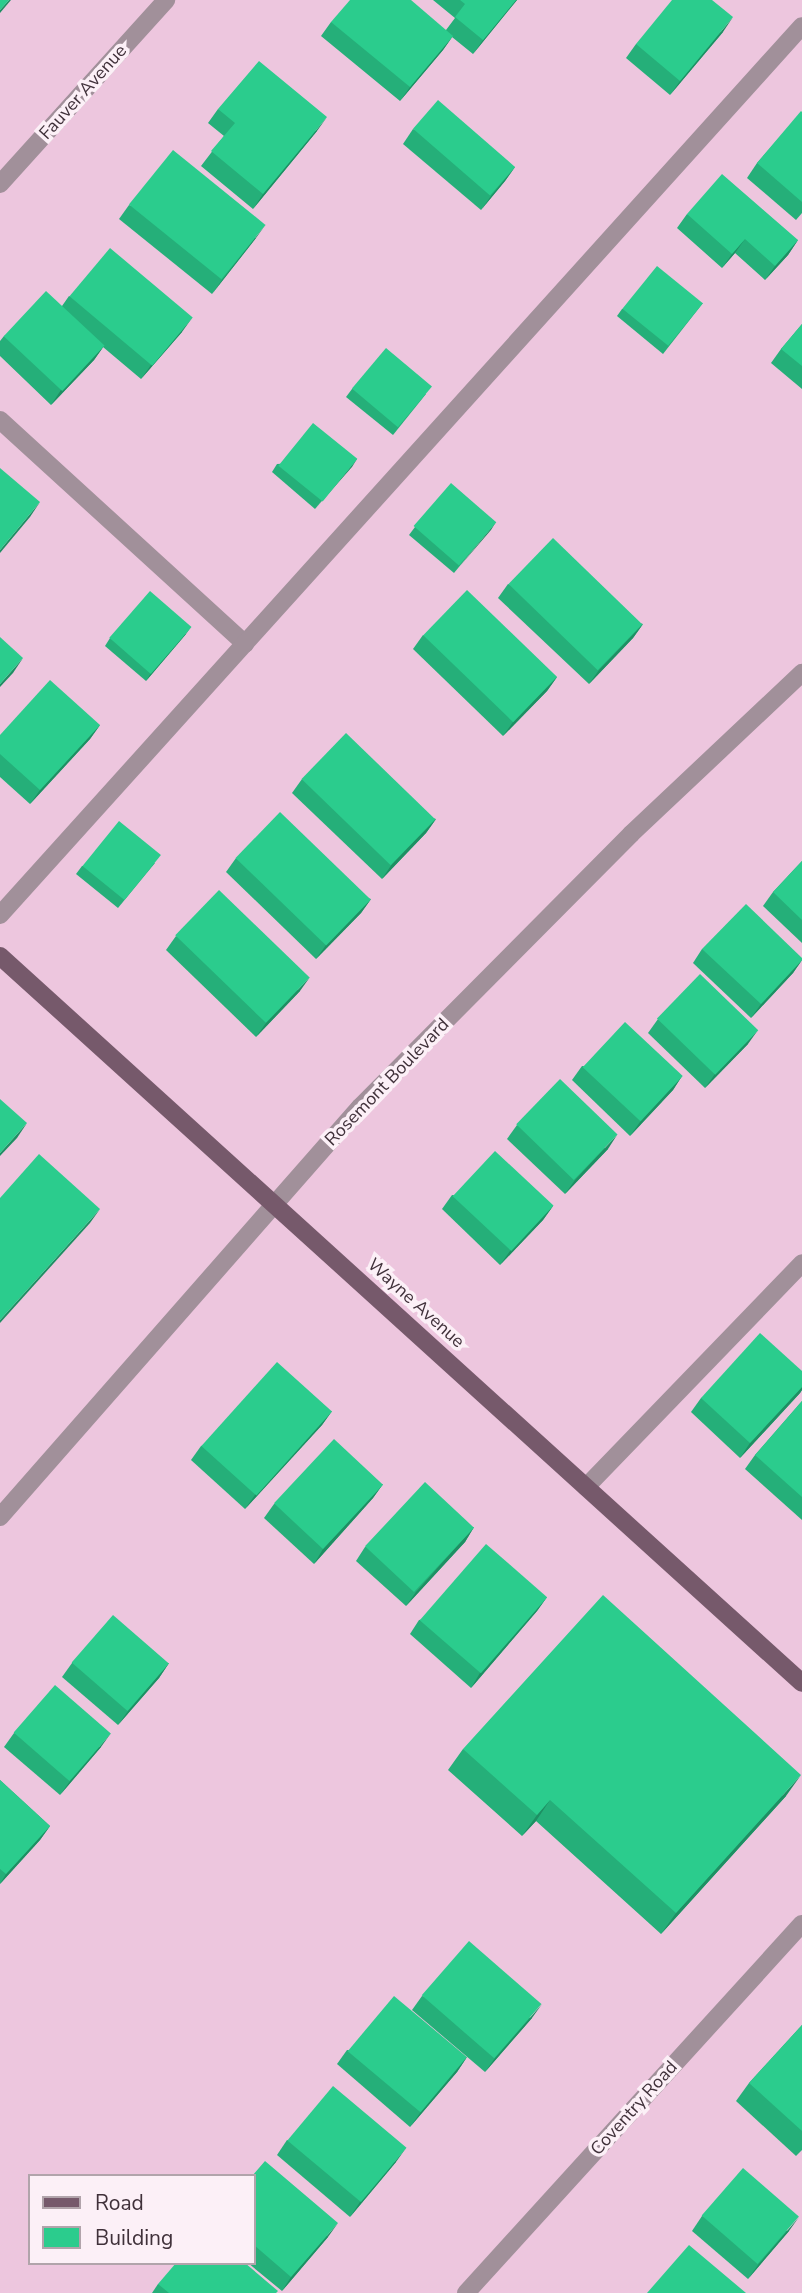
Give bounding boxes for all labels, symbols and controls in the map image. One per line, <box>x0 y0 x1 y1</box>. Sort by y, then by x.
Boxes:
street label: Fauver Avenue <box>35 40 131 144</box>
street label: Rosemont Boulevard <box>321 1014 453 1150</box>
street label: Wayne Avenue <box>363 1254 469 1352</box>
street label: Coventry Road <box>586 2056 682 2160</box>
legend <box>28 2174 256 2265</box>
text: Road <box>95 2189 144 2217</box>
text: Building <box>95 2224 173 2252</box>

